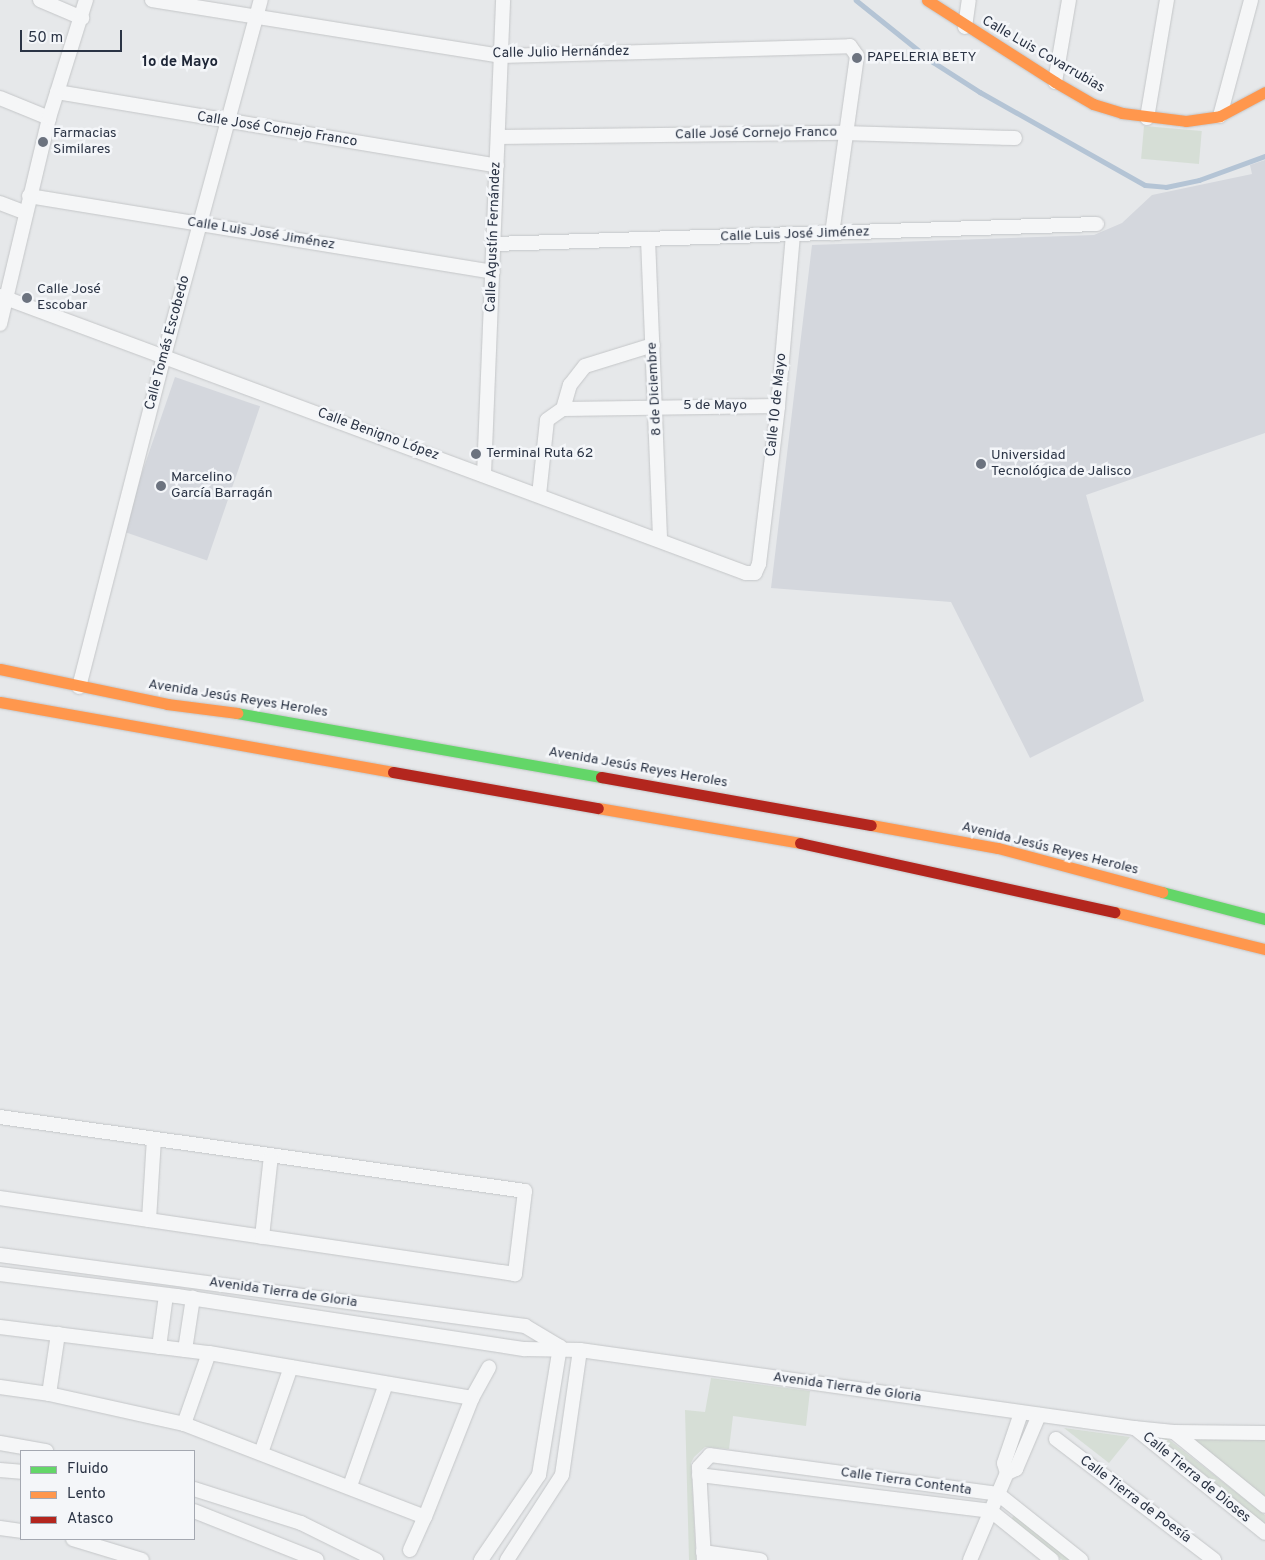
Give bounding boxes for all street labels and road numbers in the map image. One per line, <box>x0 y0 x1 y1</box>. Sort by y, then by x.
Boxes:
street label: Calle Luis Covarrubias <box>979 13 1107 97</box>
street label: Calle Julio Hernández <box>492 43 630 63</box>
street label: Calle José Cornejo Franco <box>196 109 358 151</box>
street label: Calle José Cornejo Franco <box>675 124 837 144</box>
street label: Calle Agustín Fernández <box>483 161 505 313</box>
street label: Calle Luis José Jiménez <box>186 214 336 254</box>
street label: Calle Luis José Jiménez <box>720 224 870 246</box>
street label: Calle Tomás Escobedo <box>142 274 194 412</box>
street label: 8 de Diciembre <box>644 342 666 436</box>
street label: Calle 10 de Mayo <box>763 352 791 458</box>
street label: 5 de Mayo <box>683 398 747 414</box>
street label: Calle Benigno López <box>315 405 441 465</box>
street label: Avenida Jesús Reyes Heroles <box>147 677 329 721</box>
street label: Avenida Jesús Reyes Heroles <box>547 744 729 792</box>
street label: Avenida Jesús Reyes Heroles <box>960 819 1140 879</box>
street label: Avenida Tierra de Gloria <box>207 1274 359 1312</box>
street label: Avenida Tierra de Gloria <box>771 1369 923 1407</box>
street label: Calle Tierra de Dioses <box>1138 1429 1254 1527</box>
street label: Calle Tierra de Poesía <box>1076 1452 1194 1548</box>
street label: Calle Tierra Contenta <box>839 1464 973 1500</box>

